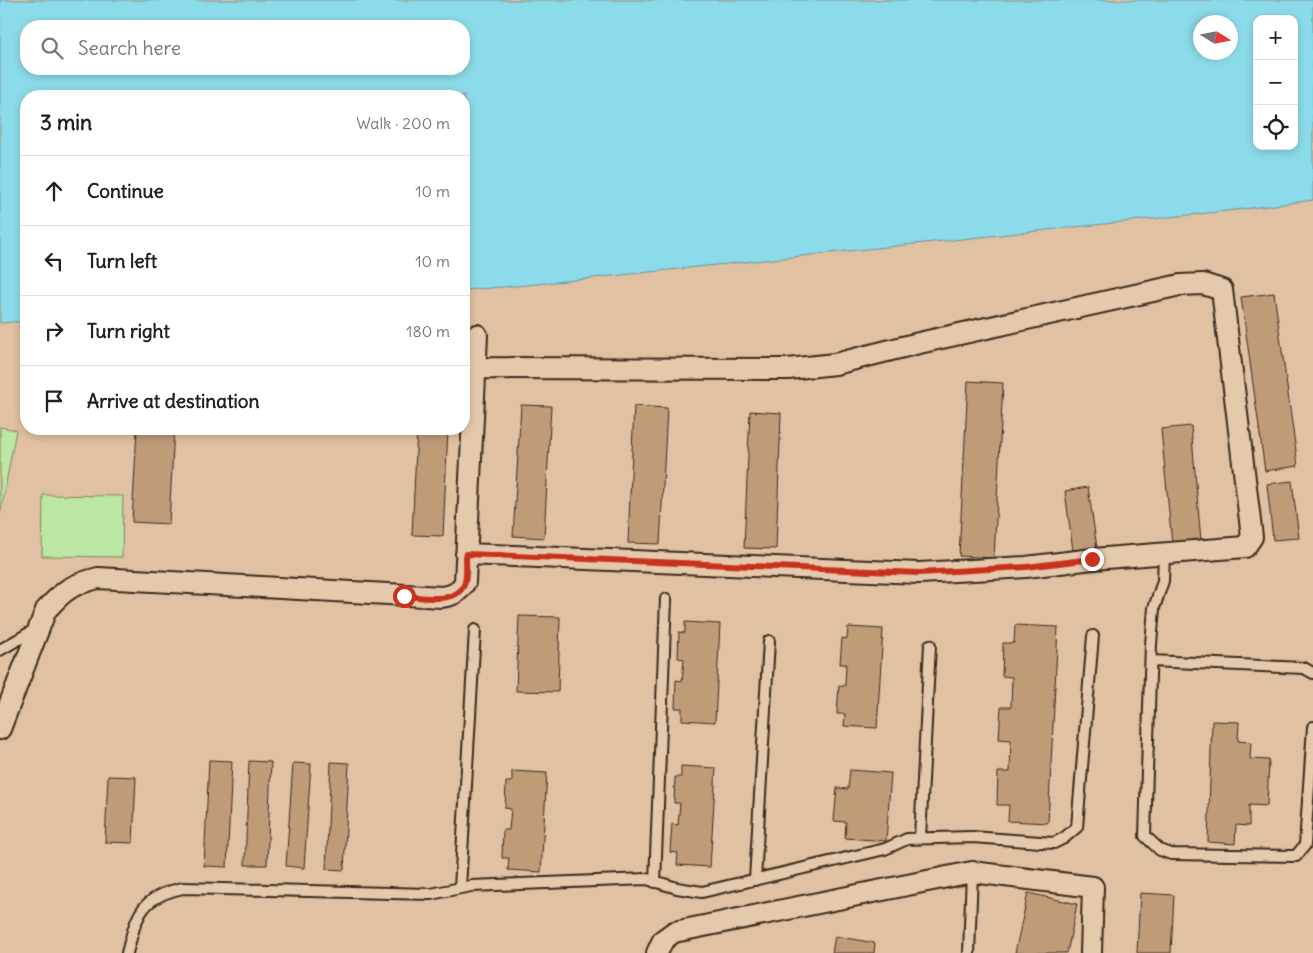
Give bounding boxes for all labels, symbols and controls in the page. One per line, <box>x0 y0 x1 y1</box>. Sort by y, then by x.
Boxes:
north arrow <box>1193 15 1238 60</box>
map controls <box>1253 15 1298 150</box>
button: + <box>1253 15 1298 60</box>
search box <box>20 20 470 75</box>
icon: search <box>38 34 66 62</box>
text: Search here <box>78 36 181 60</box>
button: − <box>1253 60 1298 105</box>
button: locate <box>1253 105 1298 150</box>
text: 3 min <box>40 109 92 136</box>
text: Walk · 200 m <box>356 113 450 133</box>
icon: ahead <box>40 177 68 205</box>
text: Continue <box>87 179 164 203</box>
text: 10 m <box>415 181 450 201</box>
icon: left <box>40 247 68 275</box>
text: Turn left <box>87 249 157 273</box>
text: 10 m <box>415 251 450 271</box>
icon: right <box>40 317 68 345</box>
text: Turn right <box>87 319 170 343</box>
text: 180 m <box>406 321 450 341</box>
icon: arrive <box>40 387 68 415</box>
text: Arrive at destination <box>87 389 260 413</box>
route end <box>1081 548 1104 571</box>
route start <box>393 585 416 608</box>

